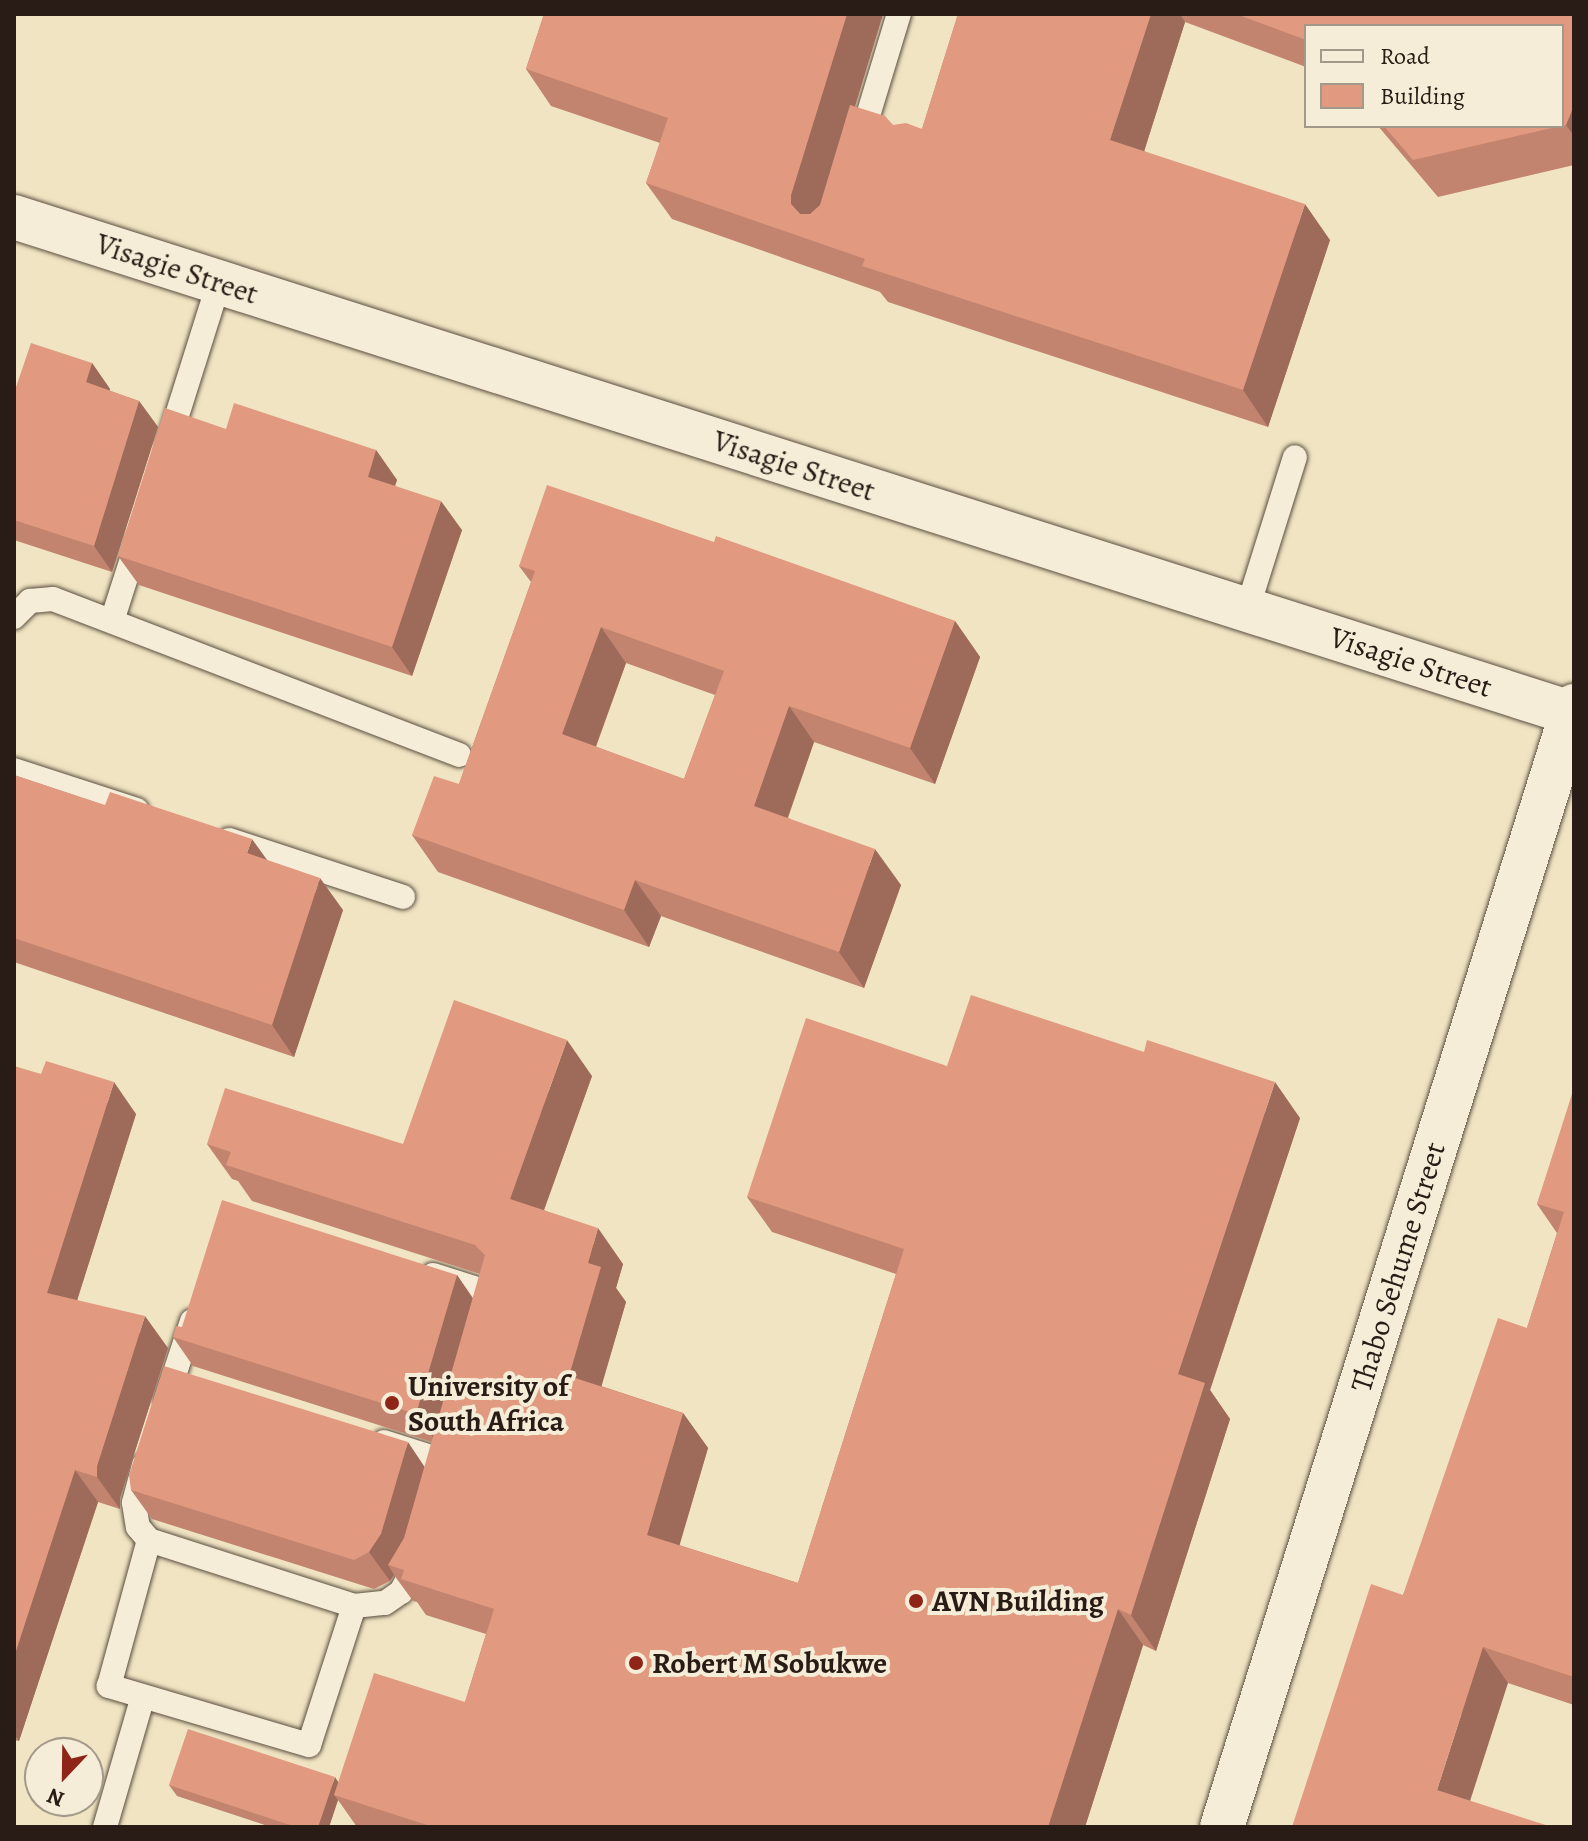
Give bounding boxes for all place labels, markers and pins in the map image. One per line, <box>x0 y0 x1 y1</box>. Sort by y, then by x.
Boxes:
place label: University of South Africa <box>408 1368 568 1438</box>
marker: University of South Africa <box>383 1394 401 1412</box>
place label: AVN Building <box>932 1583 1104 1619</box>
marker: AVN Building <box>907 1592 925 1610</box>
place label: Robert M Sobukwe <box>652 1645 887 1681</box>
marker: Robert M Sobukwe <box>627 1654 645 1672</box>

